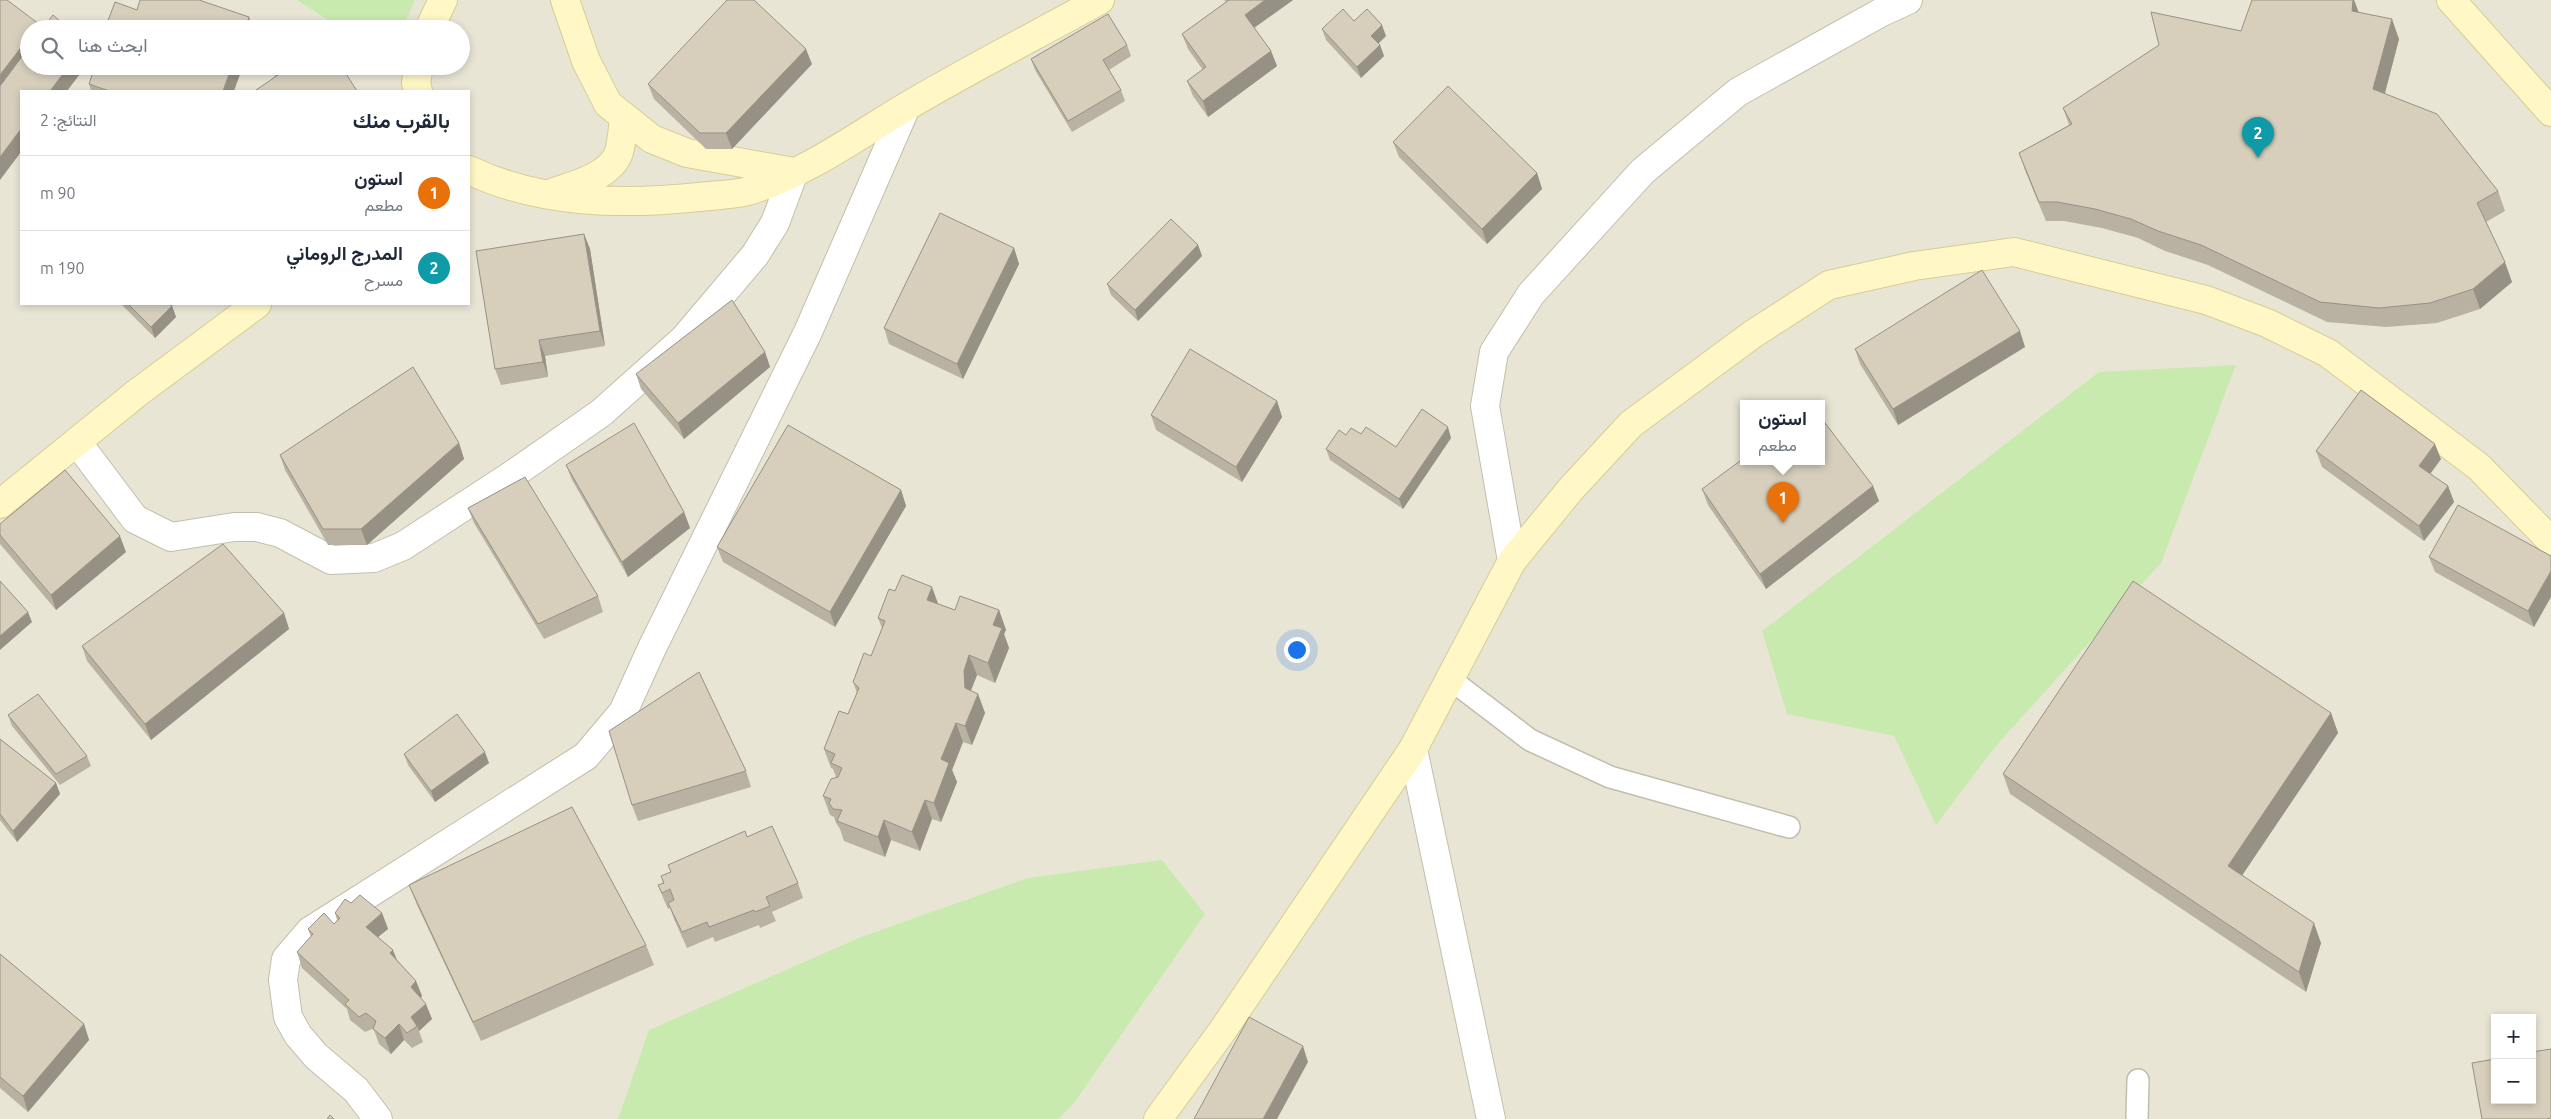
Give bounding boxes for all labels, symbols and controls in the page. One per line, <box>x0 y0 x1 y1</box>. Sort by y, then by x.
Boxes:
search box <box>20 20 470 75</box>
icon: search <box>38 34 66 62</box>
text: ابحث هنا <box>78 34 148 56</box>
text: بالقرب منك <box>353 108 450 132</box>
text: النتائج: 2 <box>40 111 97 129</box>
pin: 2 <box>2242 117 2274 158</box>
text: استون <box>354 167 403 189</box>
text: 90 m <box>40 184 76 202</box>
text: 1 <box>429 184 439 202</box>
text: مطعم <box>364 196 403 214</box>
text: المدرج الروماني <box>286 242 403 264</box>
text: 190 m <box>40 259 85 277</box>
text: 2 <box>429 259 439 277</box>
text: مسرح <box>364 271 403 289</box>
popup <box>1740 400 1825 465</box>
text: استون <box>1758 407 1807 429</box>
text: مطعم <box>1758 436 1797 454</box>
pin: 1 <box>1767 482 1799 523</box>
your location <box>1284 637 1310 663</box>
map controls <box>2491 1014 2536 1104</box>
button: + <box>2491 1014 2536 1059</box>
button: − <box>2491 1059 2536 1104</box>

